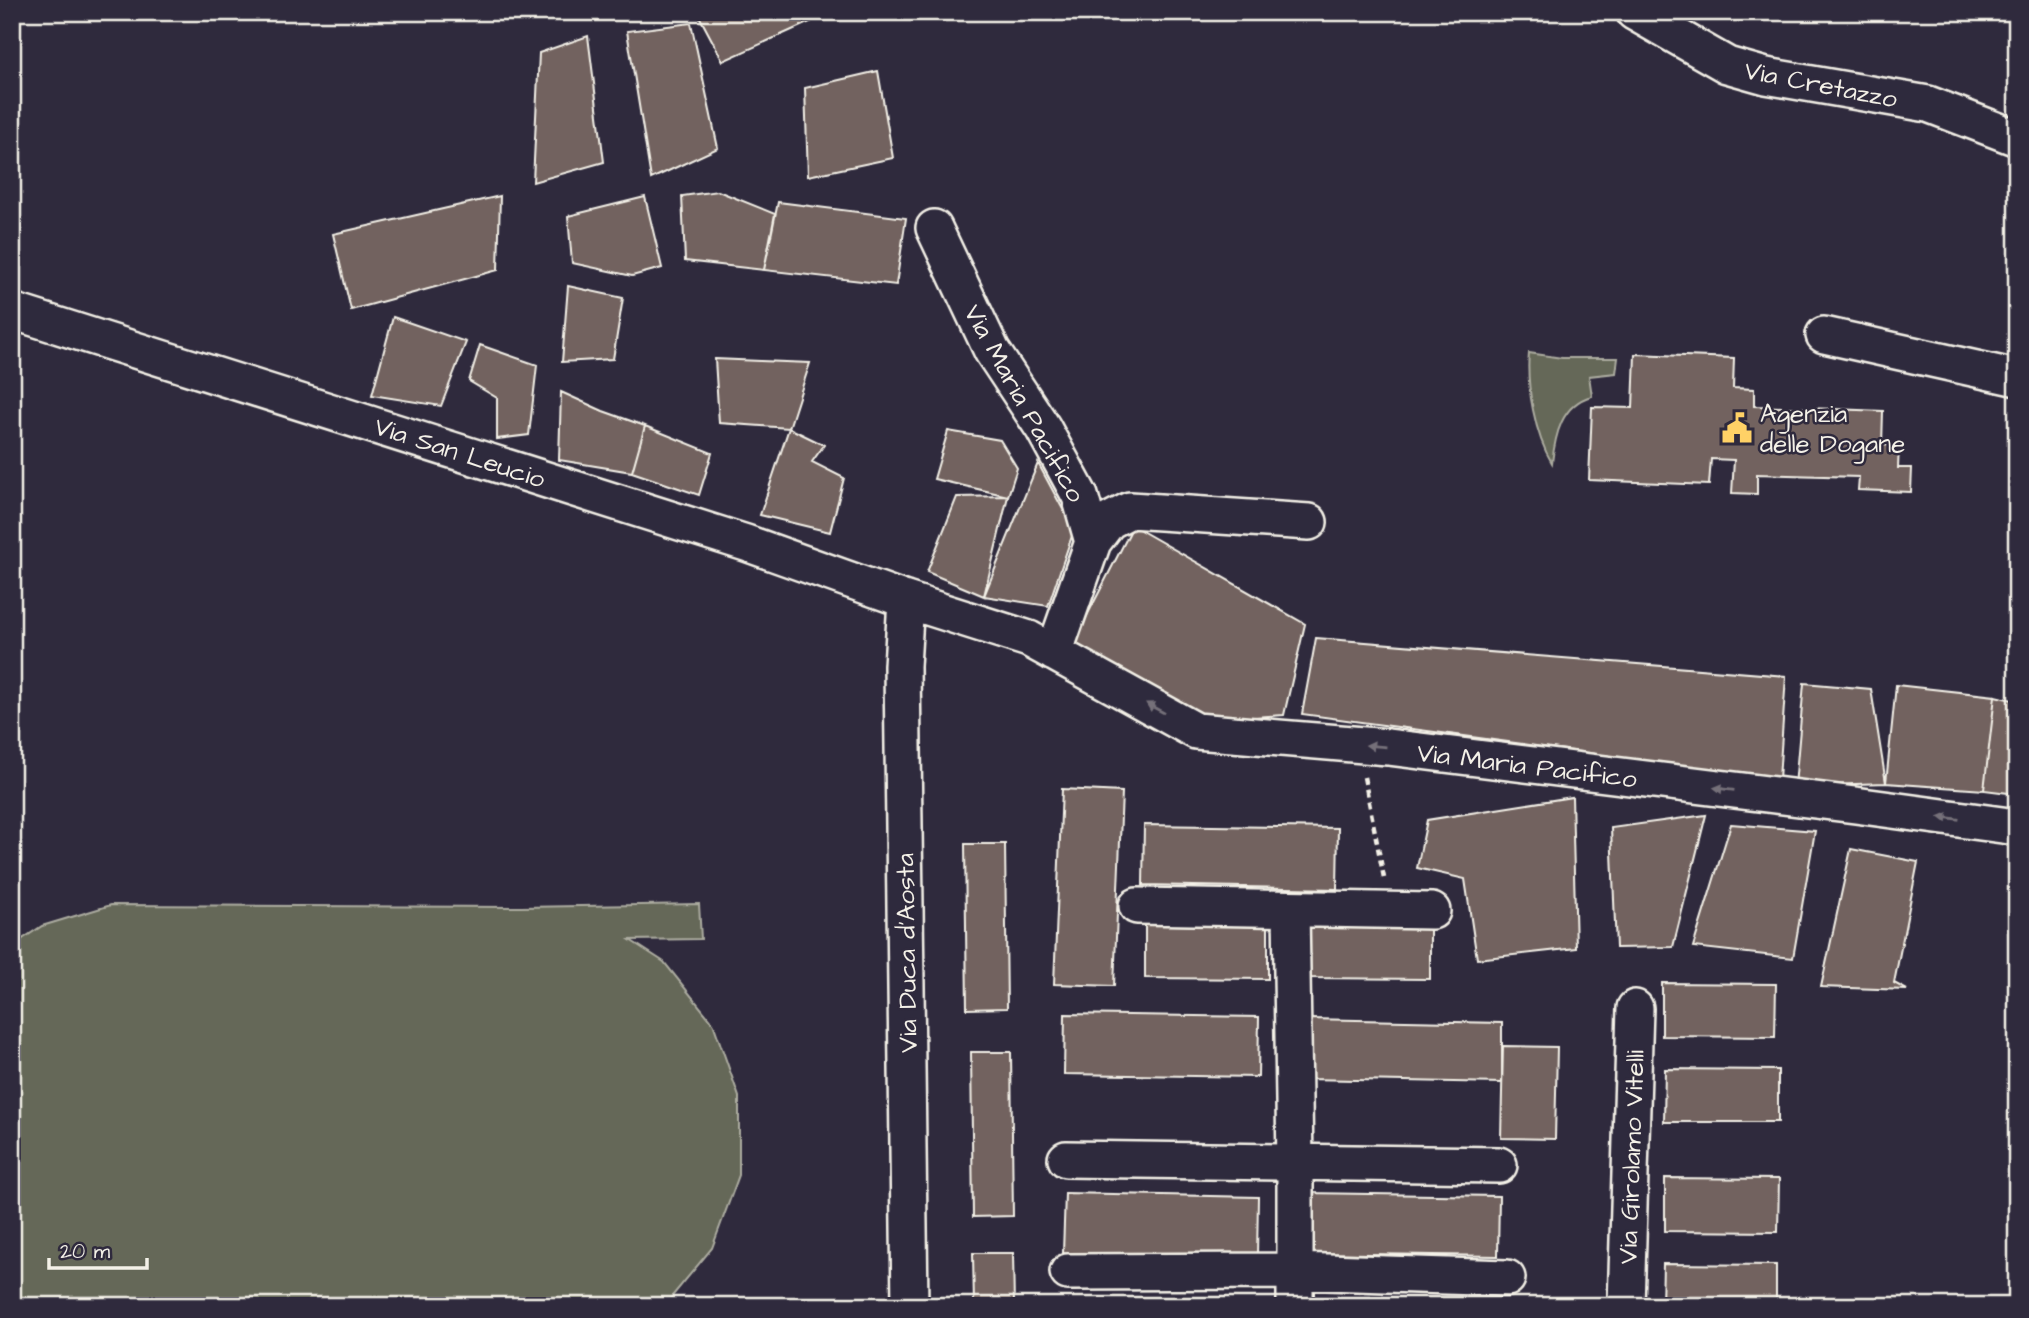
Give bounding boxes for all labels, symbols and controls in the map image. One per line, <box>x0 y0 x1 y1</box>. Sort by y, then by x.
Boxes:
street label: Via Cretazzo <box>1741 53 1901 117</box>
street label: Via Maria Pacifico <box>955 298 1094 509</box>
place label: Agenzia delle Dogane <box>1760 396 1905 464</box>
street label: Via San Leucio <box>370 408 550 498</box>
public building icon: Agenzia delle Dogane <box>1720 411 1754 445</box>
one-way arrow <box>1145 702 1165 714</box>
street label: Via Maria Pacifico <box>1415 735 1639 797</box>
one-way arrow <box>1365 741 1387 752</box>
one-way arrow <box>1712 783 1734 794</box>
one-way arrow <box>1938 812 1960 823</box>
street label: Via Duca d'Aosta <box>887 853 927 1053</box>
street label: Via Girolamo Vitelli <box>1610 1049 1654 1265</box>
scale bar <box>49 1227 147 1271</box>
text: 20 m <box>60 1237 111 1266</box>

